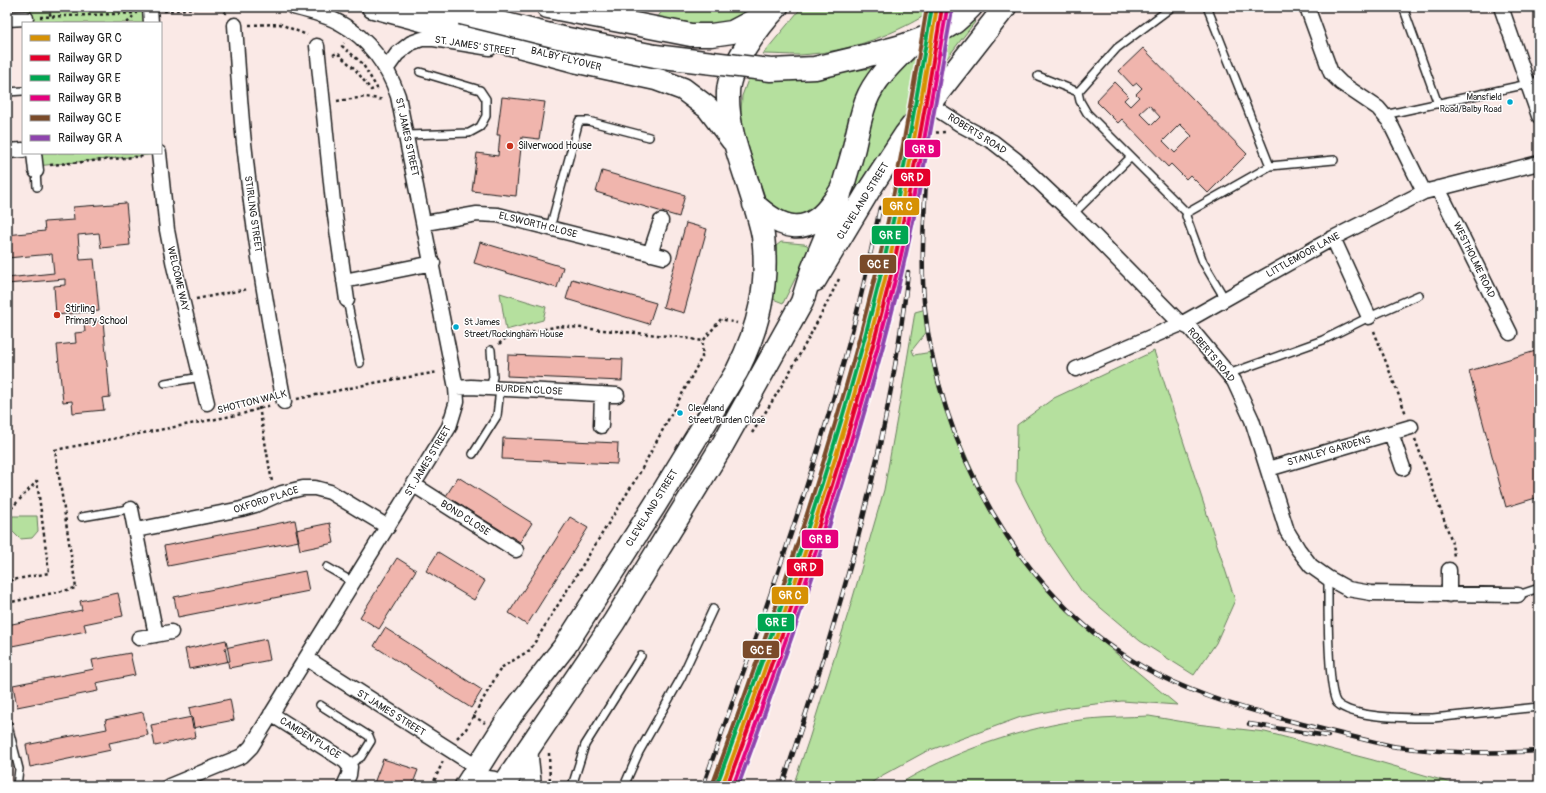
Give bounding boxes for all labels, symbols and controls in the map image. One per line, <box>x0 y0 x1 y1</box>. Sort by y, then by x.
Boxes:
legend <box>22 22 162 154</box>
text: Railway GR C <box>58 31 122 46</box>
street label: ST. JAMES' STREET <box>434 34 517 58</box>
street label: BALBY FLYOVER <box>530 44 603 74</box>
text: Railway GR D <box>58 51 122 66</box>
text: Railway GR E <box>58 71 121 86</box>
text: Railway GR B <box>58 91 121 106</box>
place label: Mansfield Road/Balby Road <box>1440 92 1502 115</box>
street label: ST. JAMES STREET <box>393 97 421 178</box>
marker: Mansfield Road/Balby Road <box>1505 97 1515 107</box>
text: Railway GC E <box>58 111 121 126</box>
street label: ROBERTS ROAD <box>945 111 1009 157</box>
text: Railway GR A <box>58 131 122 146</box>
line badge: GR B <box>904 139 941 158</box>
place label: Silverwood House <box>518 140 592 152</box>
marker: Silverwood House <box>505 141 515 151</box>
text: GR B <box>912 143 934 156</box>
street label: CLEVELAND STREET <box>834 160 892 242</box>
line badge: GR D <box>893 168 931 187</box>
text: GR D <box>901 171 924 184</box>
street label: STIRLING STREET <box>242 175 264 253</box>
line badge: GR C <box>882 197 920 216</box>
text: GR C <box>890 200 913 213</box>
street label: ELSWORTH CLOSE <box>497 209 579 241</box>
street label: WESTHOLME ROAD <box>1450 220 1498 300</box>
line badge: GR E <box>871 225 909 245</box>
text: GR E <box>879 229 901 242</box>
street label: LITTLEMOOR LANE <box>1264 230 1342 280</box>
street label: WELCOME WAY <box>165 245 191 313</box>
line badge: GC E <box>859 254 897 274</box>
text: GC E <box>867 258 889 271</box>
place label: Stirling Primary School <box>65 303 128 327</box>
marker: Stirling Primary School <box>52 310 62 320</box>
place label: St James Street/Rockingham House <box>464 317 564 340</box>
marker: St James Street/Rockingham House <box>451 322 461 332</box>
street label: ROBERTS ROAD <box>1185 325 1237 385</box>
street label: BURDEN CLOSE <box>495 382 563 398</box>
street label: SHOTTON WALK <box>216 388 288 416</box>
place label: Cleveland Street/Burden Close <box>688 403 766 426</box>
marker: Cleveland Street/Burden Close <box>675 408 685 418</box>
street label: ST. JAMES STREET <box>402 423 454 498</box>
street label: STANLEY GARDENS <box>1286 433 1372 469</box>
street label: CLEVELAND STREET <box>623 467 681 549</box>
street label: OXFORD PLACE <box>232 484 300 516</box>
street label: BOND CLOSE <box>438 498 492 538</box>
line badge: GR B <box>801 529 839 549</box>
text: GR B <box>809 533 831 546</box>
line badge: GR D <box>786 558 824 577</box>
text: GR D <box>794 561 817 574</box>
line badge: GR C <box>771 586 809 605</box>
text: GR C <box>779 589 802 602</box>
line badge: GR E <box>757 613 795 632</box>
text: GR E <box>765 616 787 629</box>
line badge: GC E <box>742 640 780 659</box>
text: GC E <box>750 644 772 657</box>
street label: ST JAMES STREET <box>355 687 428 739</box>
street label: CAMDEN PLACE <box>277 715 343 761</box>

